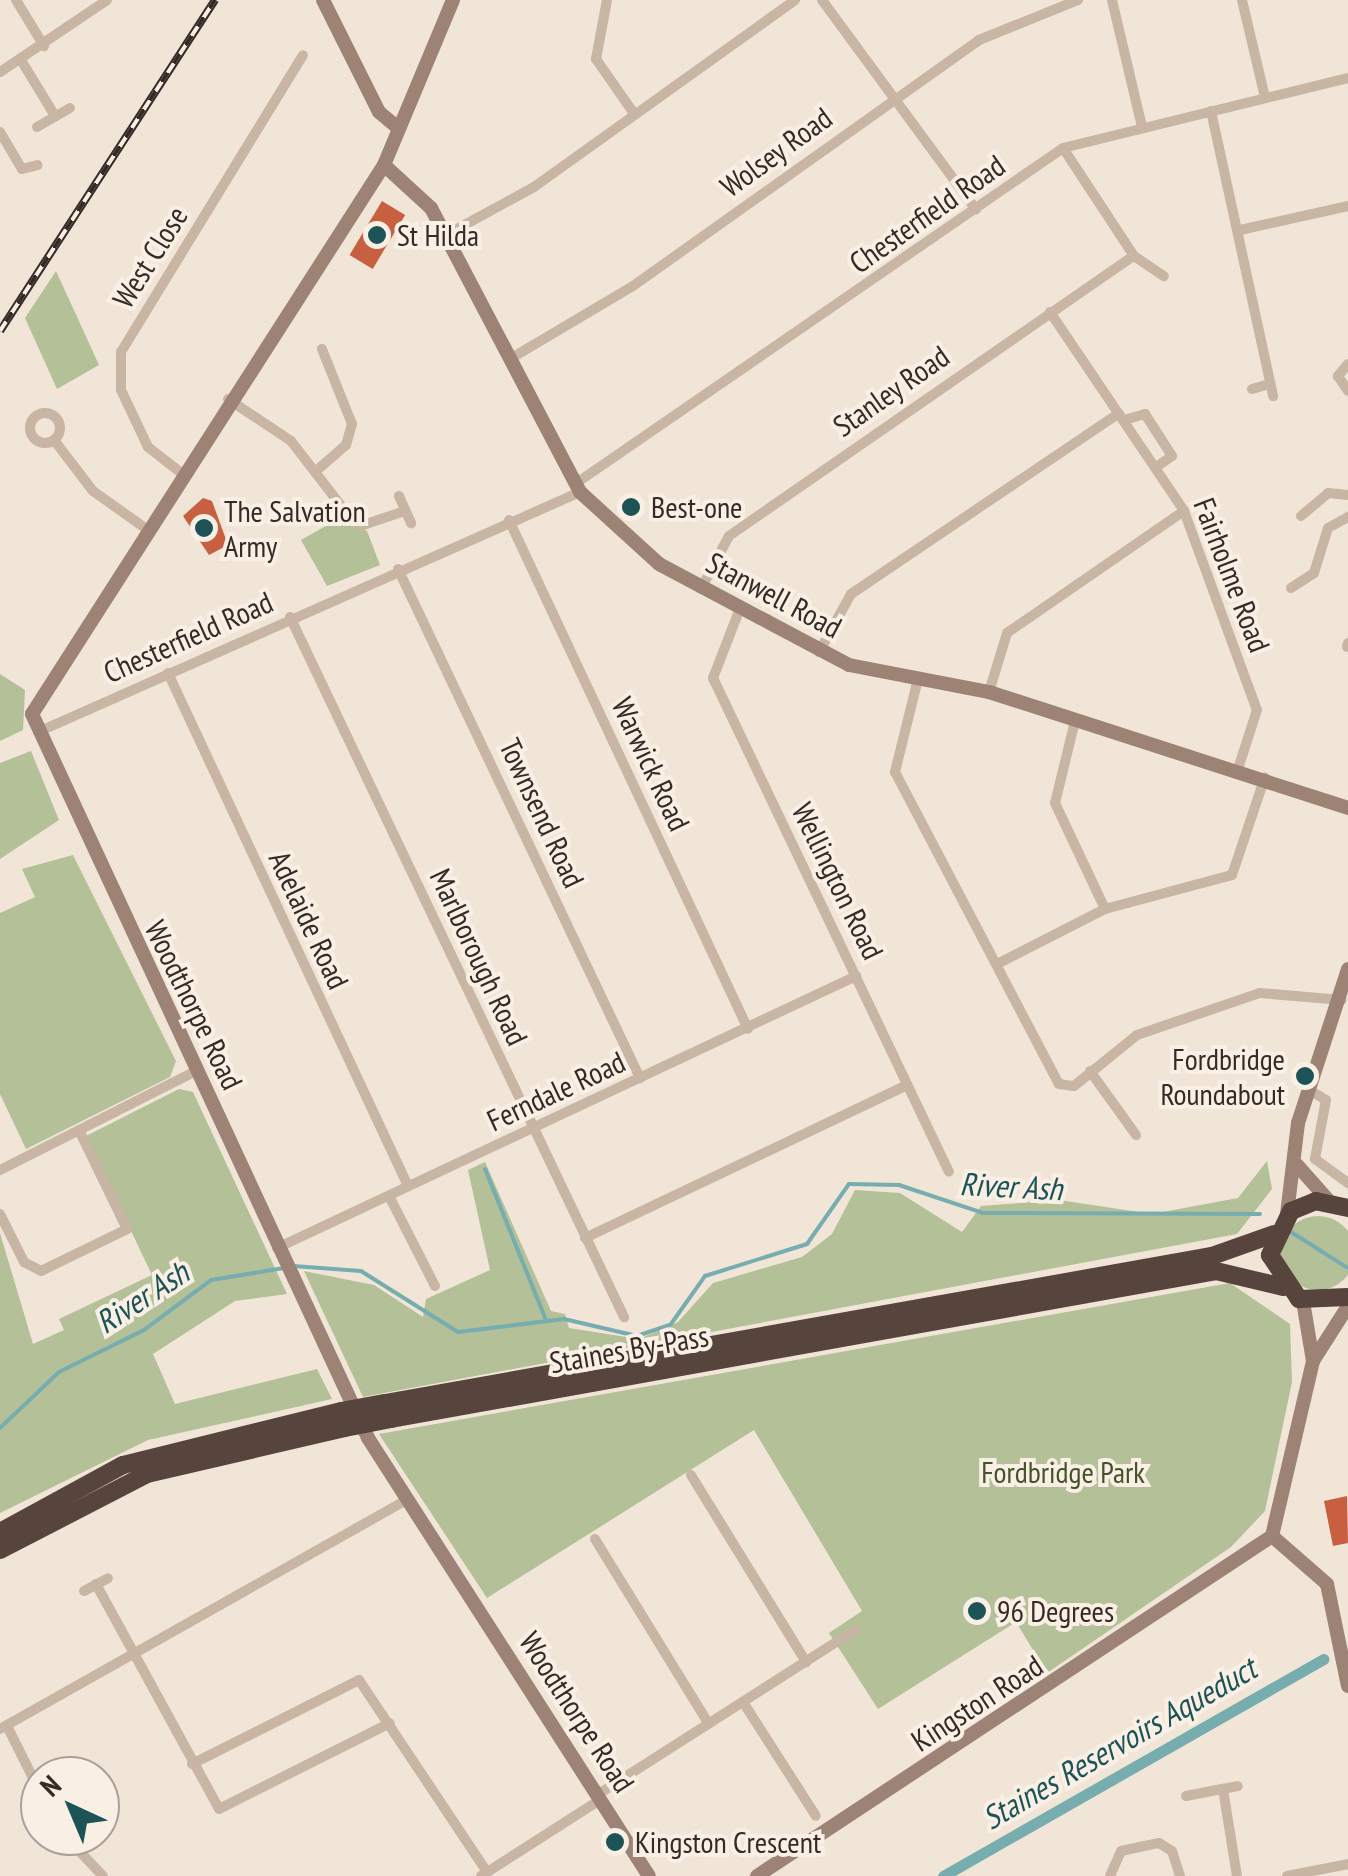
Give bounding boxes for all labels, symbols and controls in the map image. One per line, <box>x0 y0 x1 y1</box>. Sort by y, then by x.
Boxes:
street label: Wolsey Road <box>713 99 839 205</box>
street label: Chesterfield Road <box>842 147 1012 281</box>
street label: West Close <box>105 200 195 314</box>
place label: St Hilda <box>397 217 479 253</box>
marker: St Hilda <box>366 224 388 246</box>
street label: Stanley Road <box>826 338 956 444</box>
place label: Best-one <box>651 489 742 525</box>
place label: The Salvation Army <box>224 493 366 564</box>
street label: Fairholme Road <box>1186 493 1278 657</box>
marker: Best-one <box>620 496 642 518</box>
marker: The Salvation Army <box>193 517 215 539</box>
street label: Stanwell Road <box>700 544 848 646</box>
street label: Chesterfield Road <box>98 584 278 690</box>
street label: Warwick Road <box>604 691 698 837</box>
street label: Townsend Road <box>492 733 592 893</box>
street label: Wellington Road <box>785 797 891 965</box>
street label: Adelaide Road <box>261 845 357 995</box>
street label: Marlborough Road <box>422 863 536 1051</box>
street label: Woodthorpe Road <box>138 915 250 1095</box>
place label: Fordbridge Roundabout <box>1160 1041 1285 1112</box>
street label: Ferndale Road <box>481 1043 631 1139</box>
marker: Fordbridge Roundabout <box>1294 1065 1316 1087</box>
water label: River Ash <box>958 1164 1064 1208</box>
water label: River Ash <box>88 1253 196 1341</box>
street label: Staines By-Pass <box>547 1317 711 1381</box>
park label: Fordbridge Park <box>981 1454 1145 1490</box>
place label: 96 Degrees <box>997 1593 1114 1629</box>
marker: 96 Degrees <box>966 1600 988 1622</box>
street label: Woodthorpe Road <box>512 1625 642 1799</box>
street label: Kingston Road <box>905 1647 1049 1759</box>
water label: Staines Reservoirs Aqueduct <box>975 1649 1263 1837</box>
north arrow <box>20 1756 120 1856</box>
text: N <box>32 1767 68 1804</box>
place label: Kingston Crescent <box>635 1824 821 1860</box>
marker: Kingston Crescent <box>604 1831 626 1853</box>

